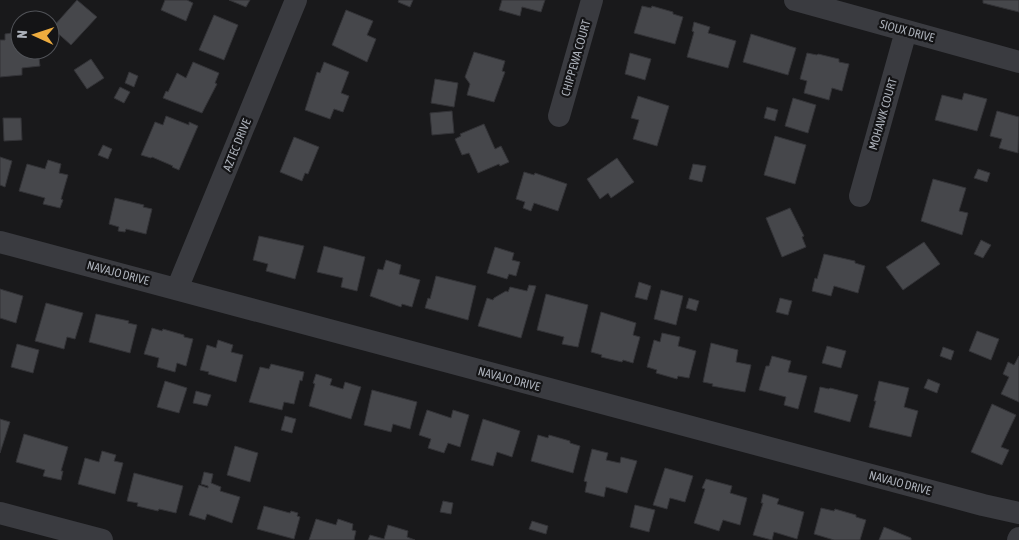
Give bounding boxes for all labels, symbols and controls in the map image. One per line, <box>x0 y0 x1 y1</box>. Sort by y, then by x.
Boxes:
north arrow <box>10 10 60 60</box>
street label: CHIPPEWA COURT <box>558 17 594 98</box>
street label: SIOUX DRIVE <box>878 17 936 45</box>
text: N <box>14 30 30 39</box>
street label: MOHAWK COURT <box>866 76 900 152</box>
street label: AZTEC DRIVE <box>220 117 254 173</box>
street label: NAVAJO DRIVE <box>86 258 150 288</box>
street label: NAVAJO DRIVE <box>477 364 541 394</box>
street label: NAVAJO DRIVE <box>868 468 932 498</box>

